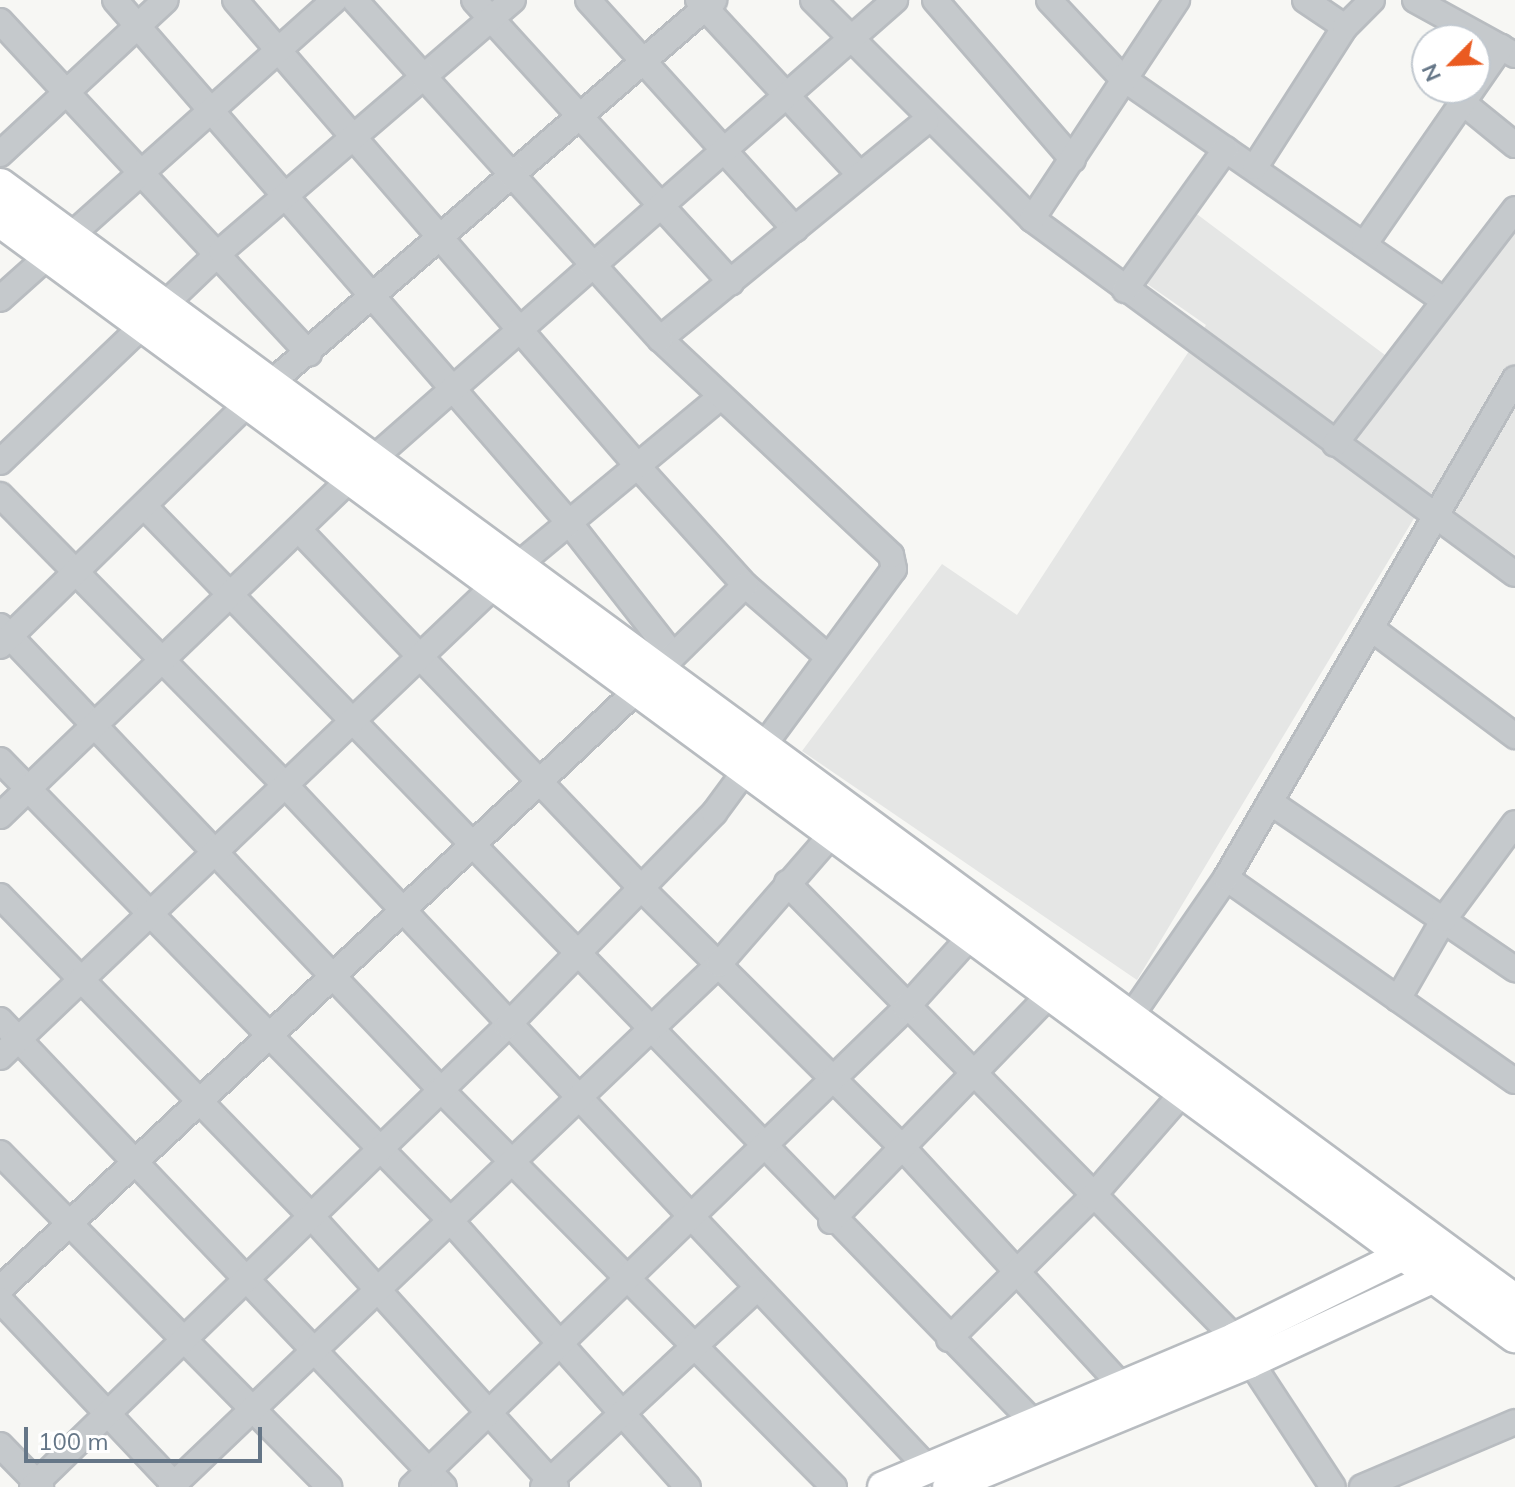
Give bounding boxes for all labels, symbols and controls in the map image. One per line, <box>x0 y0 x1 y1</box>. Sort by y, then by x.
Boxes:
north arrow <box>1411 24 1491 104</box>
text: N <box>1415 60 1447 86</box>
scale bar <box>28 1411 266 1461</box>
text: 100 m <box>38 1426 109 1456</box>

